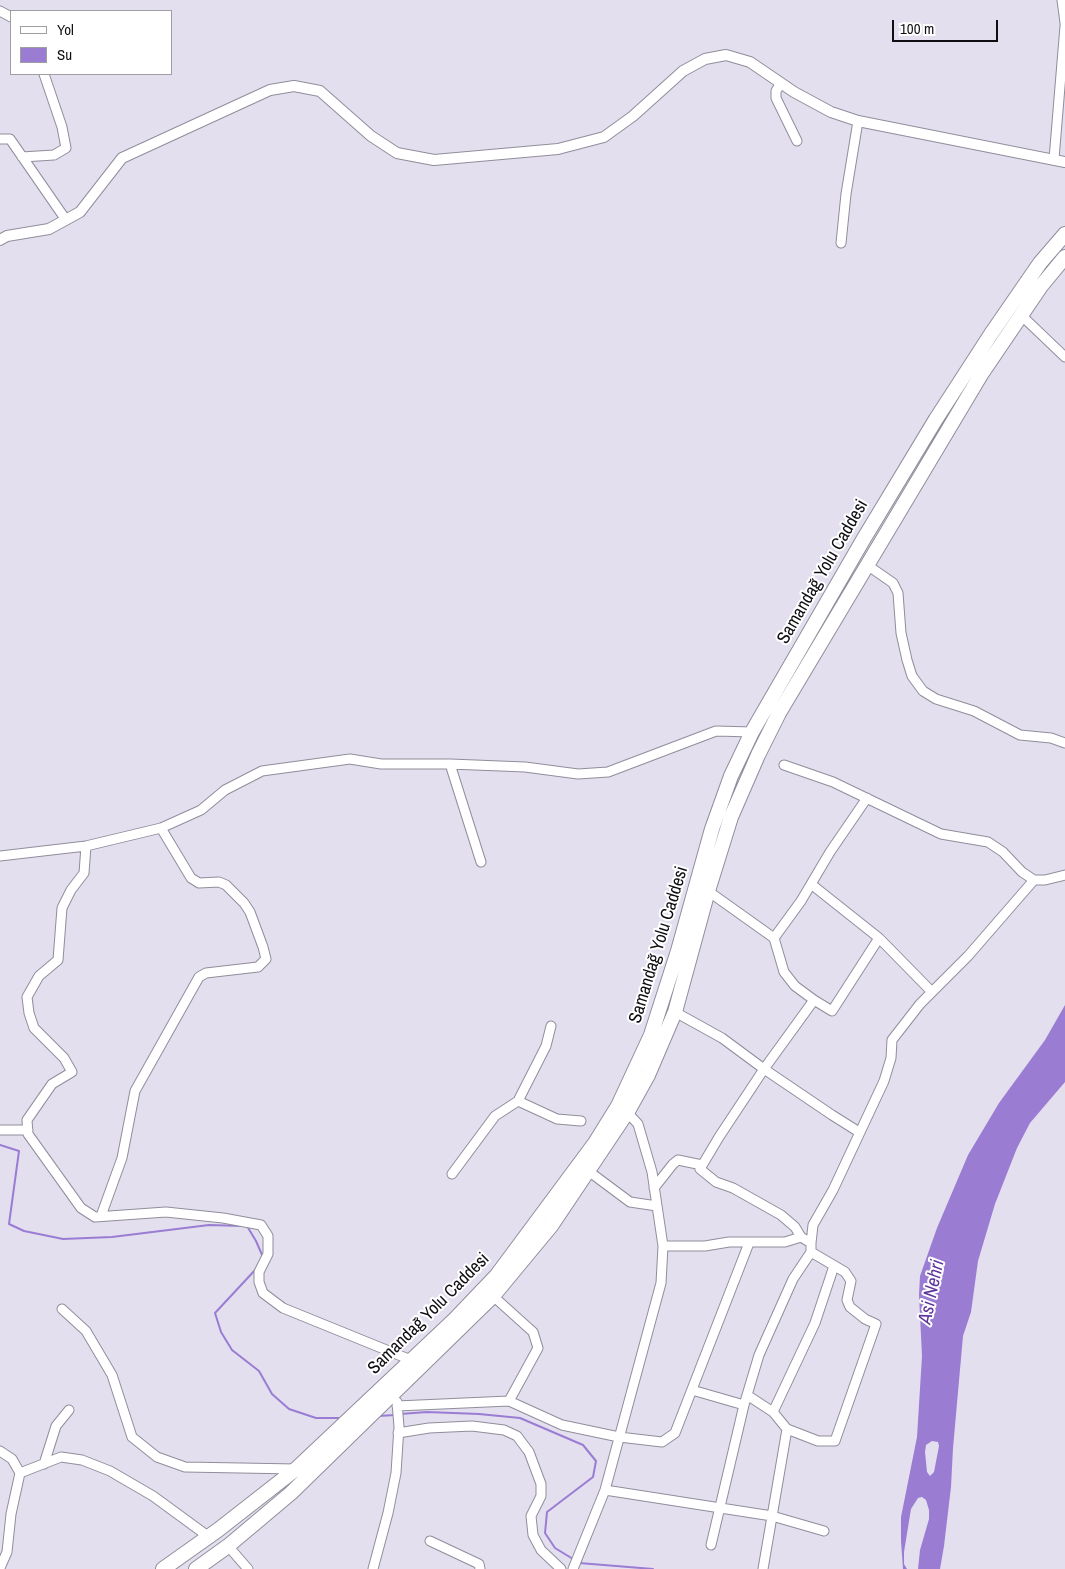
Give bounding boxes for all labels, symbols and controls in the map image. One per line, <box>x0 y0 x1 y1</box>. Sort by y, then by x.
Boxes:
legend <box>10 10 172 75</box>
scale bar <box>895 10 1001 42</box>
text: 100 m <box>900 18 934 39</box>
text: Yol <box>57 19 74 40</box>
text: Su <box>57 44 72 65</box>
street label: Samandağ Yolu Caddesi <box>773 496 873 648</box>
street label: Samandağ Yolu Caddesi <box>625 864 693 1026</box>
street label: Samandağ Yolu Caddesi <box>364 1249 494 1379</box>
water label: Asi Nehri <box>914 1258 950 1326</box>

